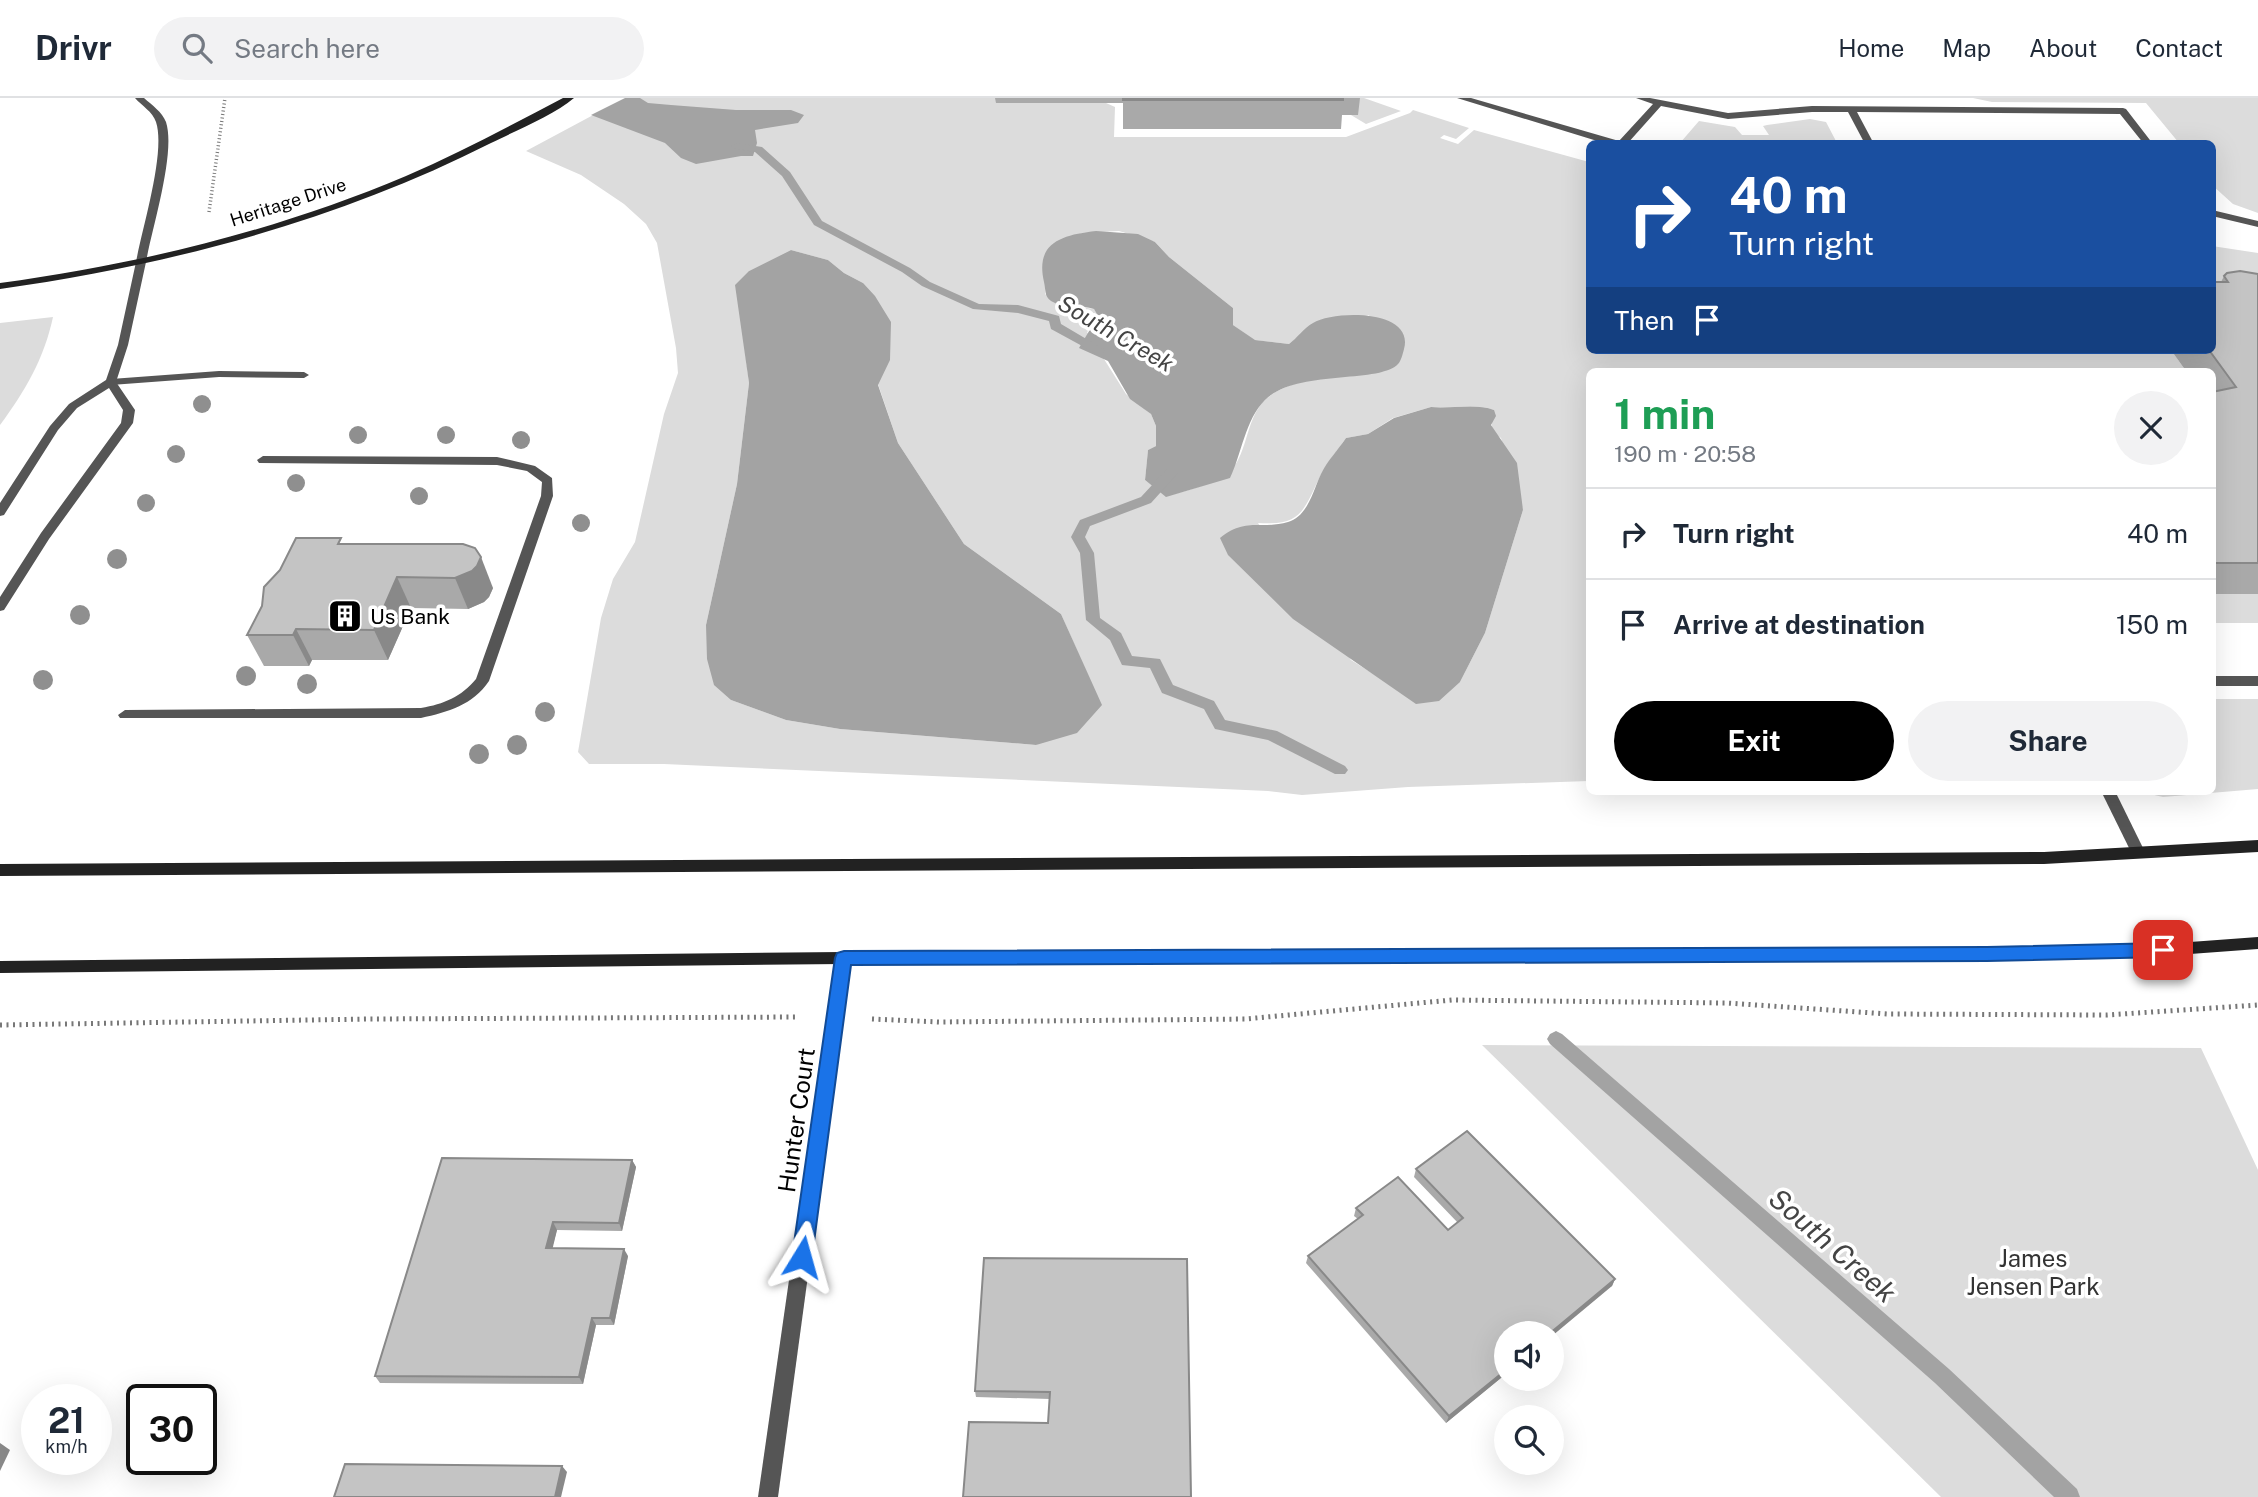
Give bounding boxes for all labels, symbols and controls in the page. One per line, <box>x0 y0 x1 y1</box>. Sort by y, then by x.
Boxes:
search box <box>154 17 644 80</box>
text: Drivr <box>35 29 112 67</box>
icon: search <box>178 29 216 67</box>
text: Search here <box>234 33 380 64</box>
text: Home <box>1838 34 1904 62</box>
text: Map <box>1942 34 1991 62</box>
text: About <box>2029 34 2097 62</box>
text: Contact <box>2135 34 2223 62</box>
text: 40 m <box>1729 166 1848 224</box>
icon: right <box>1614 168 1705 259</box>
street label: Heritage Drive <box>227 173 349 231</box>
text: Turn right <box>1729 225 1874 262</box>
water label: South Creek <box>1053 289 1179 377</box>
icon: arrive <box>1688 301 1726 339</box>
text: Then <box>1614 305 1674 336</box>
text: 1 min <box>1614 389 1715 438</box>
button: close <box>2114 391 2188 465</box>
text: 190 m · 20:58 <box>1614 440 1756 467</box>
icon: right <box>1614 515 1652 553</box>
text: Turn right <box>1673 518 1795 549</box>
text: 40 m <box>2127 518 2188 549</box>
building icon: Us Bank <box>326 597 364 635</box>
place label: Us Bank <box>370 604 450 629</box>
icon: arrive <box>1614 606 1652 644</box>
text: Arrive at destination <box>1673 609 1925 640</box>
text: 150 m <box>2116 609 2188 640</box>
button: Exit <box>1614 701 1894 781</box>
button: Share <box>1908 701 2188 781</box>
pin <box>2133 920 2193 980</box>
icon: arrive <box>2144 931 2182 969</box>
street label: Hunter Court <box>772 1046 820 1194</box>
water label: South Creek <box>1763 1181 1903 1309</box>
position arrow <box>765 1220 839 1294</box>
park label: James Jensen Park <box>1966 1244 2100 1300</box>
map controls <box>1494 1321 1564 1475</box>
button: sound <box>1494 1321 1564 1391</box>
speed limit sign: 30 <box>126 1384 217 1475</box>
text: 21 <box>48 1400 85 1441</box>
button: search <box>1494 1405 1564 1475</box>
text: km/h <box>45 1436 88 1457</box>

